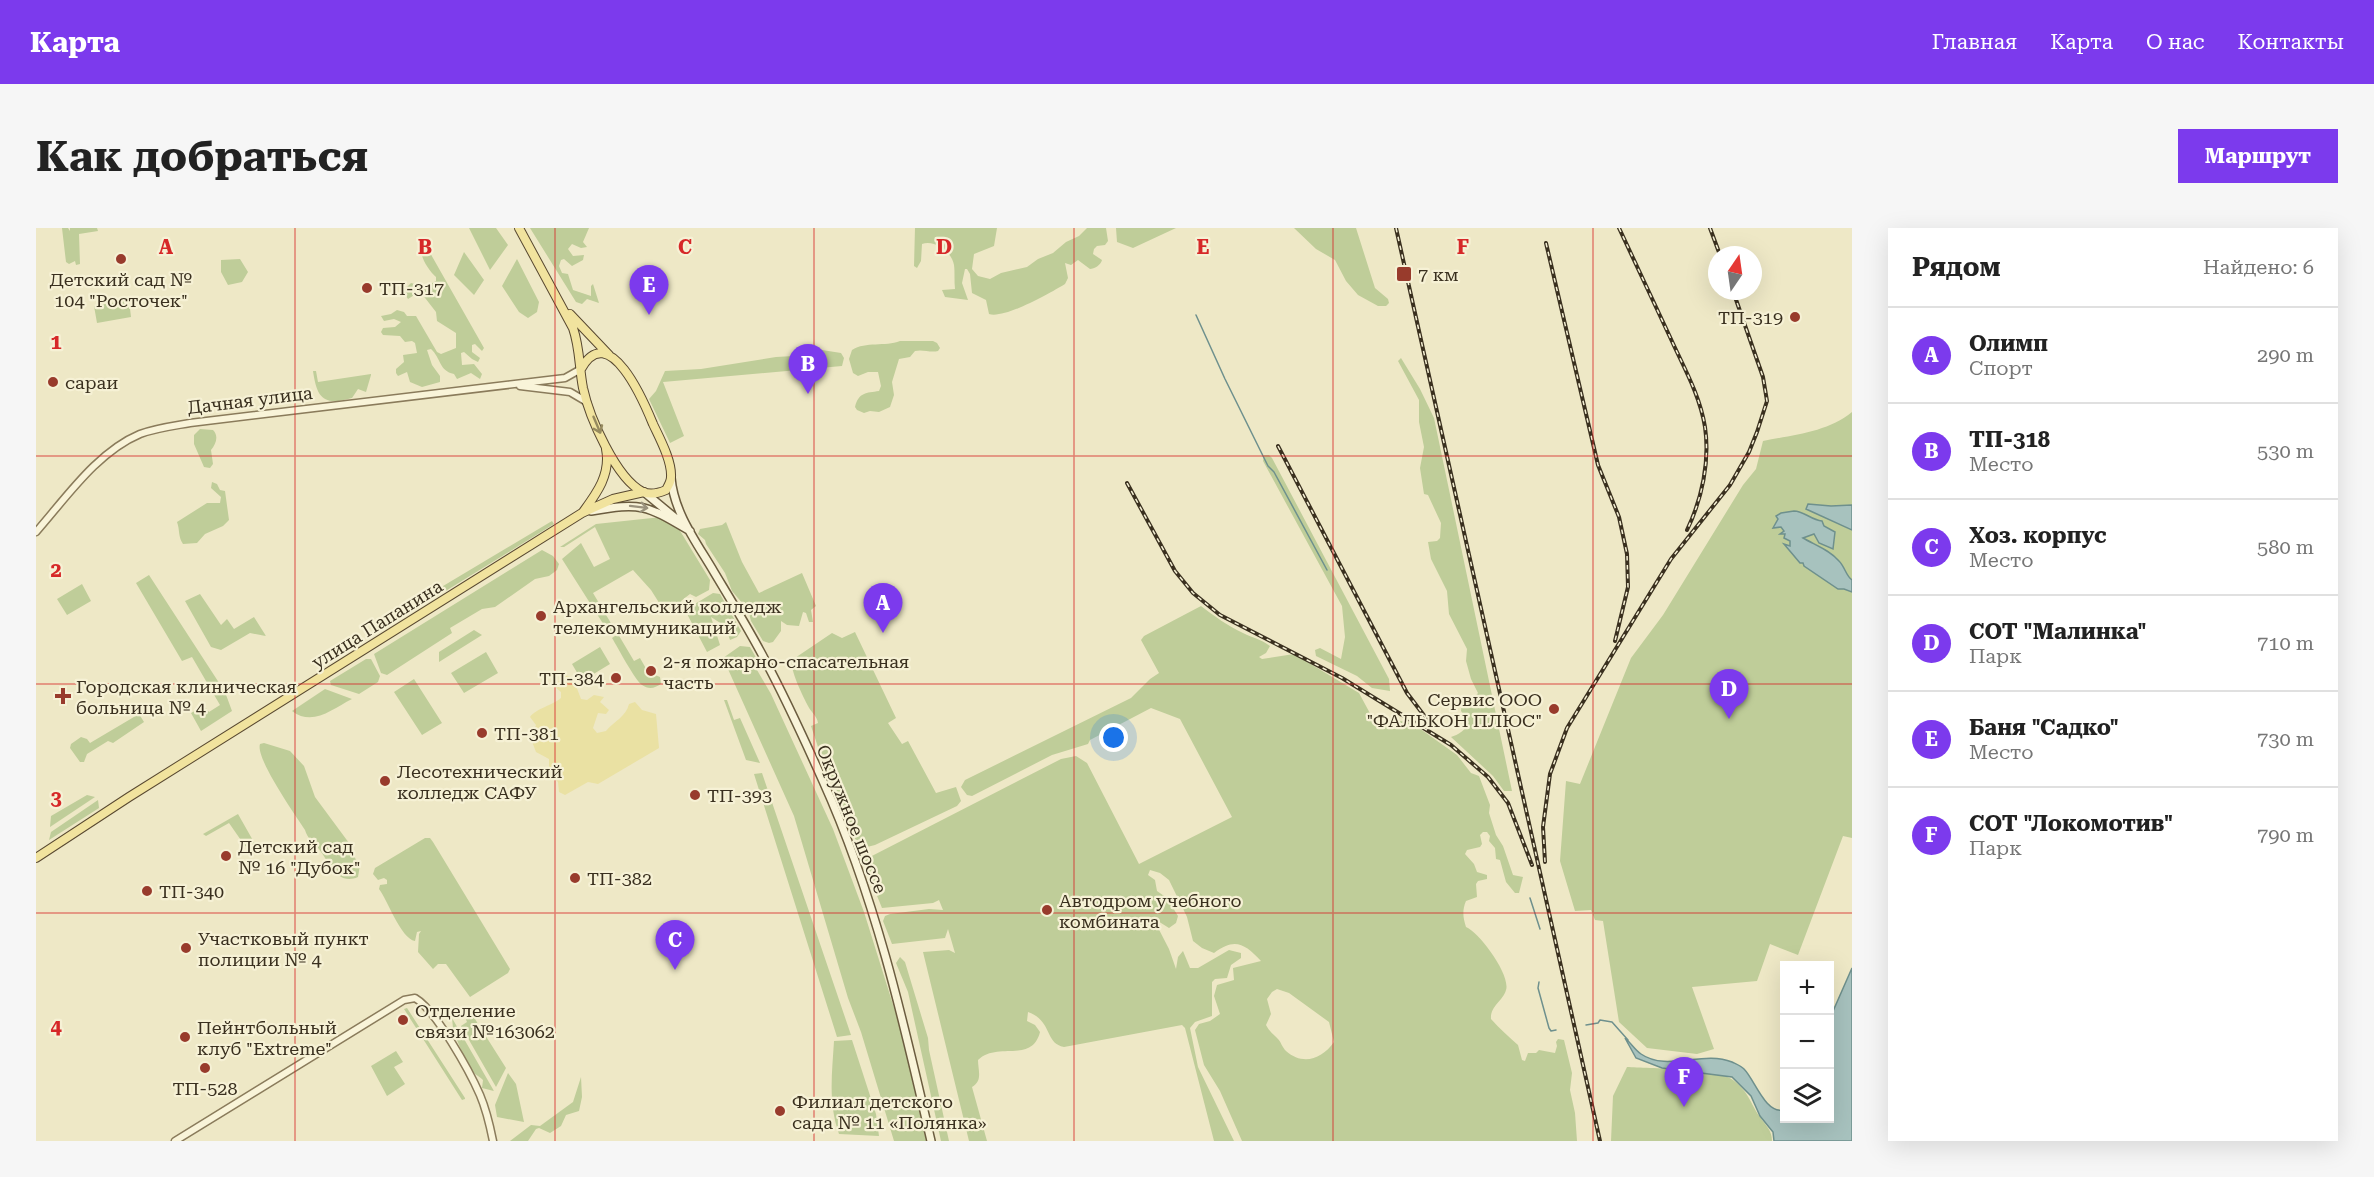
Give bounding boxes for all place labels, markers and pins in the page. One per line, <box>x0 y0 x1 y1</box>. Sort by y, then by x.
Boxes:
marker: Детский сад № 104 "Росточек" <box>114 252 128 266</box>
place label: 7 км <box>1418 264 1459 285</box>
marker: 7 км <box>1395 265 1413 283</box>
pin: E <box>630 266 668 315</box>
place label: Детский сад № 104 "Росточек" <box>50 269 192 311</box>
place label: ТП-317 <box>379 278 444 299</box>
marker: ТП-317 <box>360 281 374 295</box>
place label: ТП-319 <box>1718 307 1783 328</box>
marker: ТП-319 <box>1788 310 1802 324</box>
pin: B <box>788 344 828 394</box>
place label: сараи <box>65 372 118 393</box>
marker: сараи <box>46 375 60 389</box>
pin: A <box>864 584 902 633</box>
place label: Архангельский колледж телекоммуникаций <box>553 596 782 638</box>
marker: Архангельский колледж телекоммуникаций <box>534 609 548 623</box>
place label: 2-я пожарно-спасательная часть <box>663 651 909 693</box>
marker: 2-я пожарно-спасательная часть <box>644 664 658 678</box>
place label: ТП-384 <box>539 668 604 689</box>
pin: D <box>1710 670 1748 719</box>
marker: ТП-384 <box>609 671 623 685</box>
place label: Городская клиническая больница № 4 <box>76 676 297 718</box>
marker: Городская клиническая больница № 4 <box>54 687 72 705</box>
place label: Сервис ООО "ФАЛЬКОН ПЛЮС" <box>1366 689 1542 731</box>
marker: Сервис ООО "ФАЛЬКОН ПЛЮС" <box>1547 702 1561 716</box>
place label: ТП-381 <box>494 723 559 744</box>
marker: ТП-381 <box>475 726 489 740</box>
place label: Лесотехнический колледж САФУ <box>397 761 563 803</box>
marker: Лесотехнический колледж САФУ <box>378 774 392 788</box>
place label: ТП-393 <box>707 785 772 806</box>
marker: ТП-393 <box>688 788 702 802</box>
place label: Детский сад № 16 "Дубок" <box>238 836 361 878</box>
marker: Детский сад № 16 "Дубок" <box>219 849 233 863</box>
place label: ТП-382 <box>587 868 652 889</box>
marker: ТП-382 <box>568 871 582 885</box>
place label: ТП-340 <box>159 881 224 902</box>
marker: ТП-340 <box>140 884 154 898</box>
place label: Автодром учебного комбината <box>1059 890 1242 932</box>
marker: Автодром учебного комбината <box>1040 903 1054 917</box>
pin: C <box>656 920 694 970</box>
place label: Участковый пункт полиции № 4 <box>198 928 369 970</box>
marker: Участковый пункт полиции № 4 <box>179 941 193 955</box>
place label: Отделение связи №163062 <box>415 1000 555 1042</box>
marker: Отделение связи №163062 <box>396 1013 410 1027</box>
place label: Пейнтбольный клуб "Extreme" <box>197 1017 337 1059</box>
marker: Пейнтбольный клуб "Extreme" <box>178 1030 192 1044</box>
pin: F <box>1664 1058 1704 1107</box>
marker: ТП-528 <box>198 1061 212 1075</box>
place label: ТП-528 <box>172 1078 238 1099</box>
place label: Филиал детского сада № 11 «Полянка» <box>792 1091 987 1133</box>
marker: Филиал детского сада № 11 «Полянка» <box>773 1104 787 1118</box>

